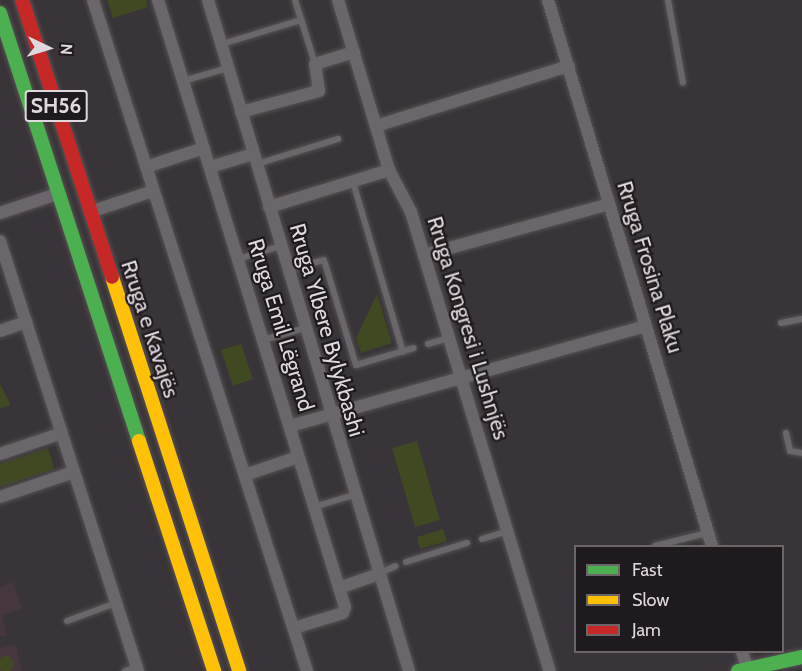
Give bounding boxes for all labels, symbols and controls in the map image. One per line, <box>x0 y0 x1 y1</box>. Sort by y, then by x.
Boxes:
north arrow <box>18 18 78 78</box>
text: N <box>57 43 76 56</box>
road number: SH56 <box>25 88 88 124</box>
street label: Rruga Frosina Plaku <box>611 178 689 356</box>
street label: Rruga Kongresi i Lushnjës <box>421 213 515 443</box>
street label: Rruga Ylbere Bylykbashi <box>284 220 370 440</box>
street label: Rruga Emil Lëgrand <box>242 236 320 414</box>
street label: Rruga e Kavajës <box>115 257 185 401</box>
legend <box>574 545 784 653</box>
text: Fast <box>632 559 663 581</box>
text: Slow <box>632 589 669 611</box>
text: Jam <box>632 619 661 641</box>

